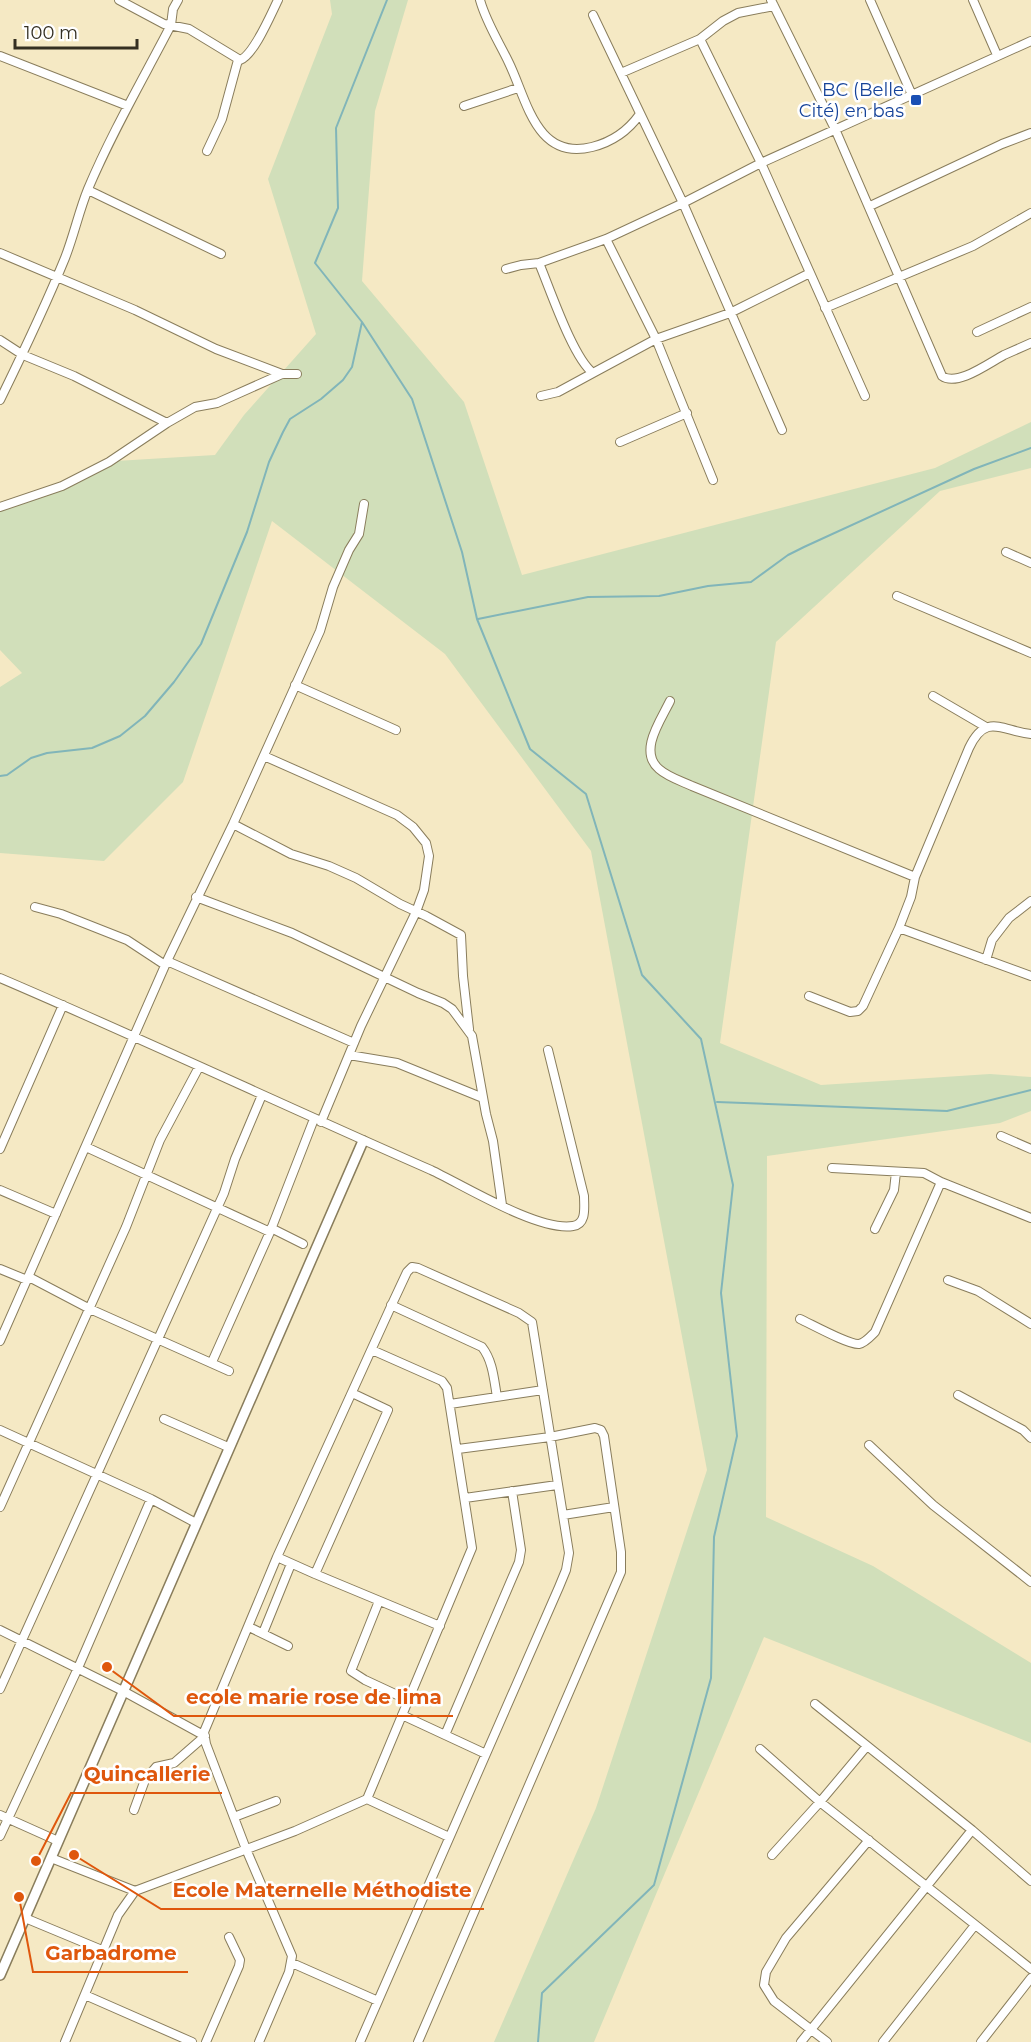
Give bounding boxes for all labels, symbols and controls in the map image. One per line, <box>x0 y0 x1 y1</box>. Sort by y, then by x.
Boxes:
scale bar <box>15 12 136 50</box>
text: 100 m <box>24 22 78 44</box>
place label: BC (Belle Cité) en bas <box>799 79 904 122</box>
marker: BC (Belle Cité) en bas <box>909 93 923 107</box>
callout: ecole marie rose de lima <box>174 1678 453 1716</box>
text: ecole marie rose de lima <box>186 1685 442 1709</box>
callout: Quincallerie <box>71 1755 222 1793</box>
text: Quincallerie <box>84 1762 210 1786</box>
callout: Ecole Maternelle Méthodiste <box>161 1871 484 1909</box>
text: Ecole Maternelle Méthodiste <box>172 1878 472 1902</box>
callout: Garbadrome <box>33 1934 188 1972</box>
text: Garbadrome <box>45 1941 177 1965</box>

